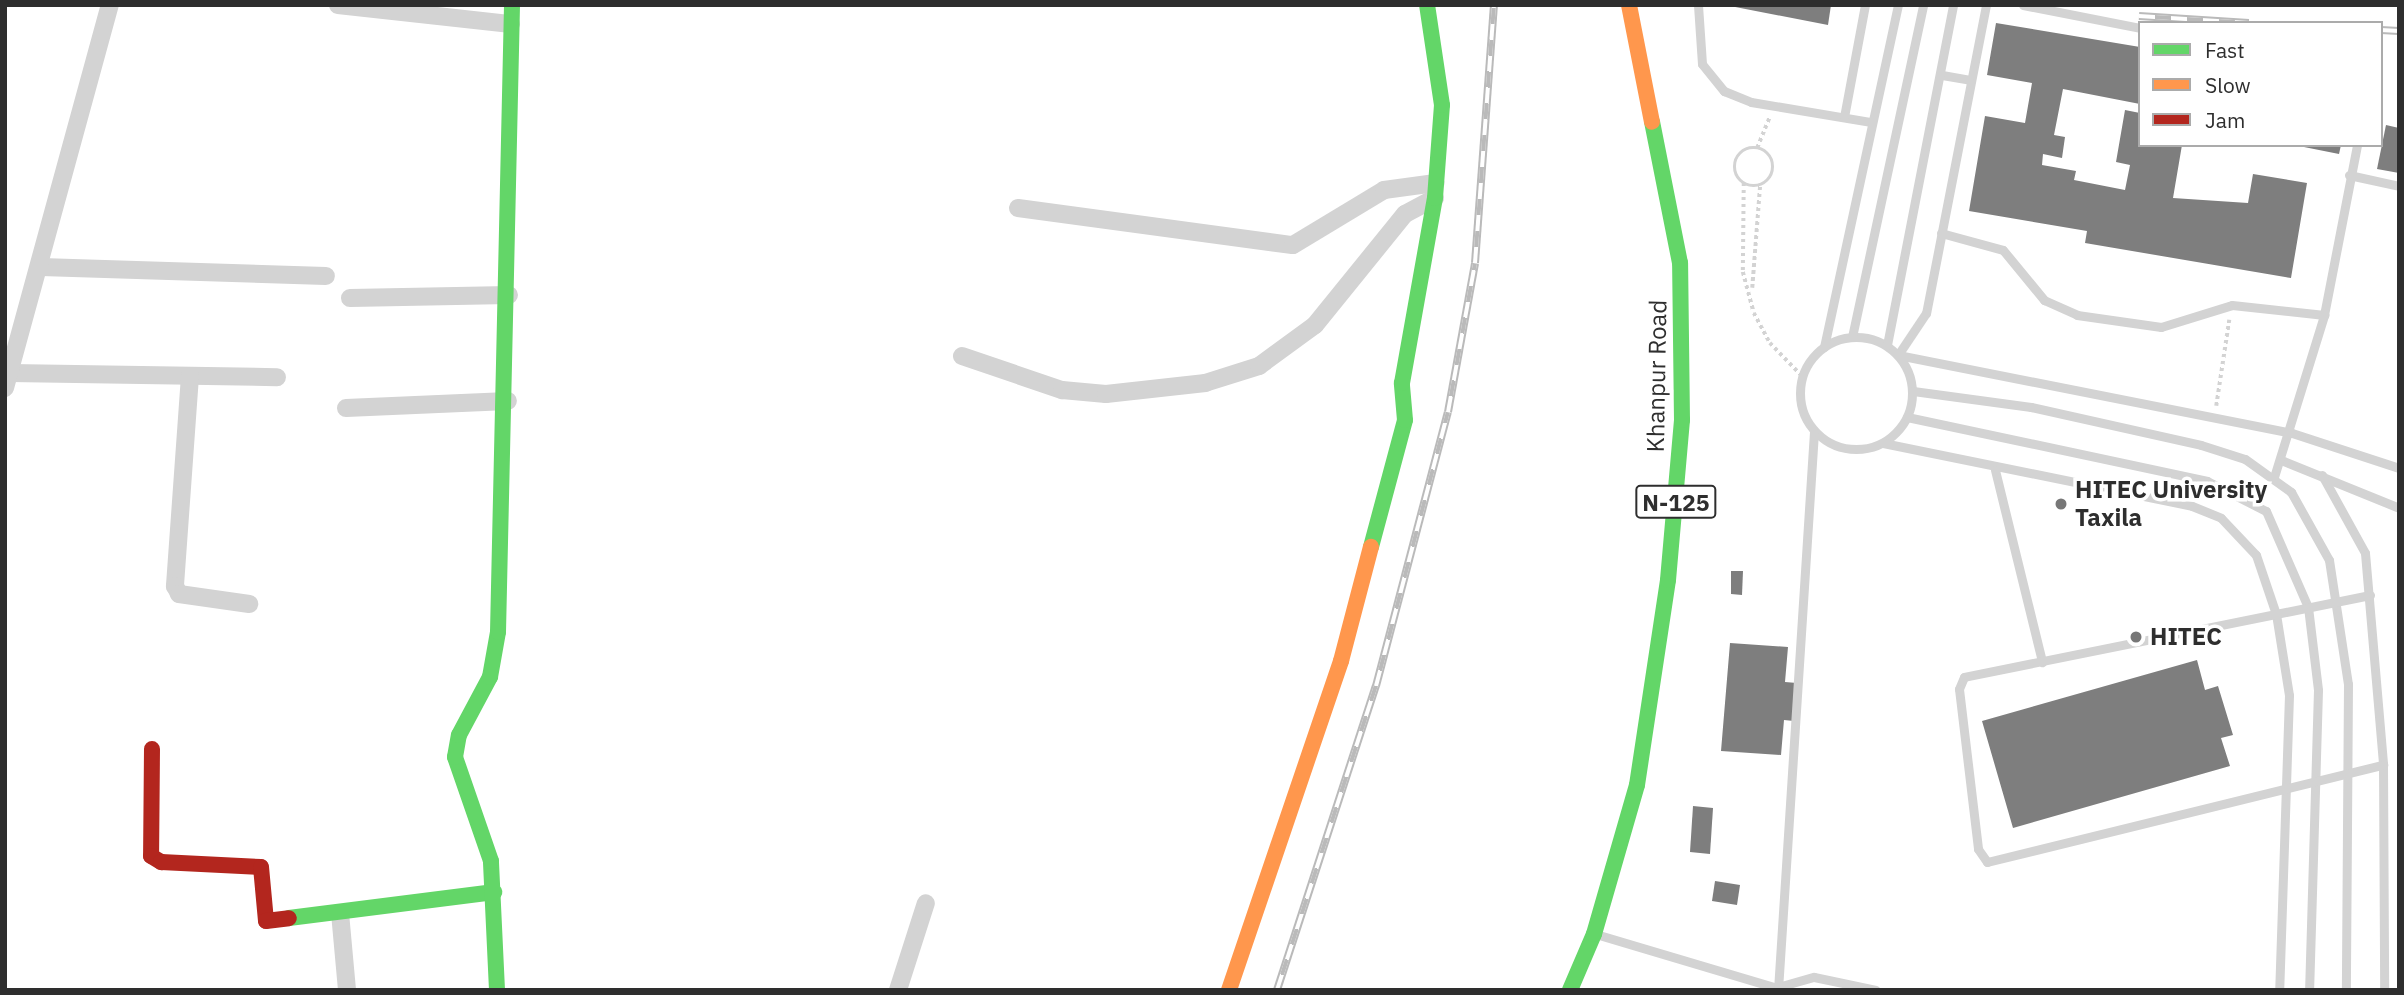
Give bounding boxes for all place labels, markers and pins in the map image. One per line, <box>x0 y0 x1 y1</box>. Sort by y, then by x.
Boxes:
place label: HITEC University Taxila <box>2075 476 2267 532</box>
marker: HITEC University Taxila <box>2053 496 2069 512</box>
place label: HITEC <box>2150 623 2222 651</box>
marker: HITEC <box>2128 629 2144 645</box>

